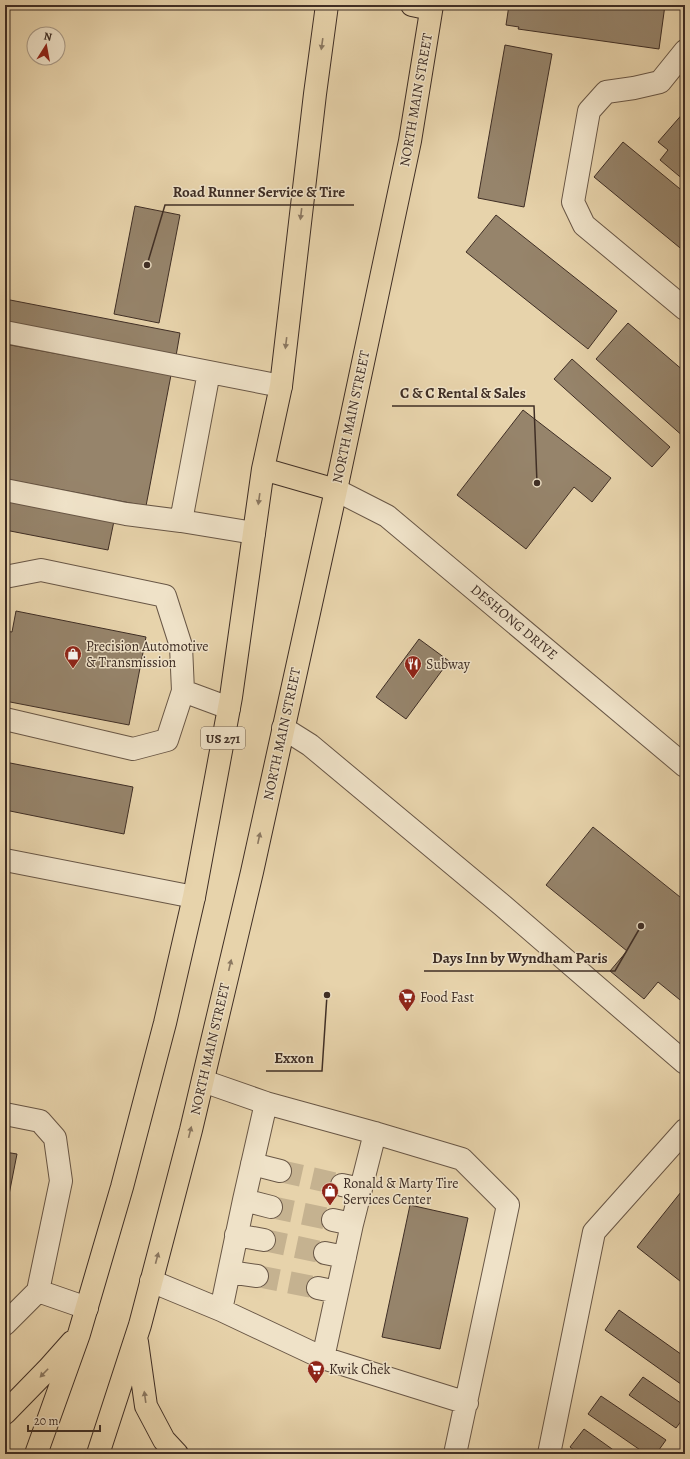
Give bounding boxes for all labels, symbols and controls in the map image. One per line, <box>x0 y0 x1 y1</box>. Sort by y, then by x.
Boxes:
north arrow <box>26 26 66 66</box>
text: N <box>42 29 53 45</box>
street label: NORTH MAIN STREET <box>395 32 437 168</box>
one-way arrow <box>319 38 325 50</box>
callout: Road Runner Service & Tire <box>165 178 354 205</box>
text: Road Runner Service & Tire <box>173 182 345 202</box>
one-way arrow <box>298 208 304 220</box>
one-way arrow <box>283 337 289 350</box>
street label: NORTH MAIN STREET <box>328 349 374 485</box>
callout: C & C Rental & Sales <box>392 379 534 406</box>
text: C & C Rental & Sales <box>400 383 526 403</box>
one-way arrow <box>256 493 262 505</box>
street label: DESHONG DRIVE <box>466 580 562 664</box>
place label: Precision Automotive & Transmission <box>86 637 208 672</box>
shop icon: Precision Automotive & Transmission <box>63 644 83 669</box>
restaurant icon: Subway <box>403 654 423 679</box>
place label: Subway <box>426 655 471 674</box>
street label: NORTH MAIN STREET <box>259 666 305 802</box>
road number: US 271 <box>201 727 245 749</box>
one-way arrow <box>257 832 263 845</box>
callout: Days Inn by Wyndham Paris <box>424 944 615 971</box>
text: Days Inn by Wyndham Paris <box>432 948 608 968</box>
one-way arrow <box>228 959 234 971</box>
street label: NORTH MAIN STREET <box>186 981 235 1117</box>
supermarket icon: Food Fast <box>397 987 417 1012</box>
place label: Food Fast <box>420 988 474 1007</box>
callout: Exxon <box>266 1044 322 1071</box>
text: Exxon <box>274 1048 314 1068</box>
one-way arrow <box>187 1126 193 1138</box>
place label: Ronald & Marty Tire Services Center <box>343 1174 459 1209</box>
shop icon: Ronald & Marty Tire Services Center <box>320 1181 340 1206</box>
one-way arrow <box>155 1252 161 1264</box>
supermarket icon: Kwik Chek <box>306 1359 326 1384</box>
place label: Kwik Chek <box>329 1360 390 1379</box>
one-way arrow <box>39 1368 49 1378</box>
one-way arrow <box>142 1391 148 1403</box>
scale bar <box>28 1407 100 1433</box>
text: 20 m <box>34 1413 58 1429</box>

